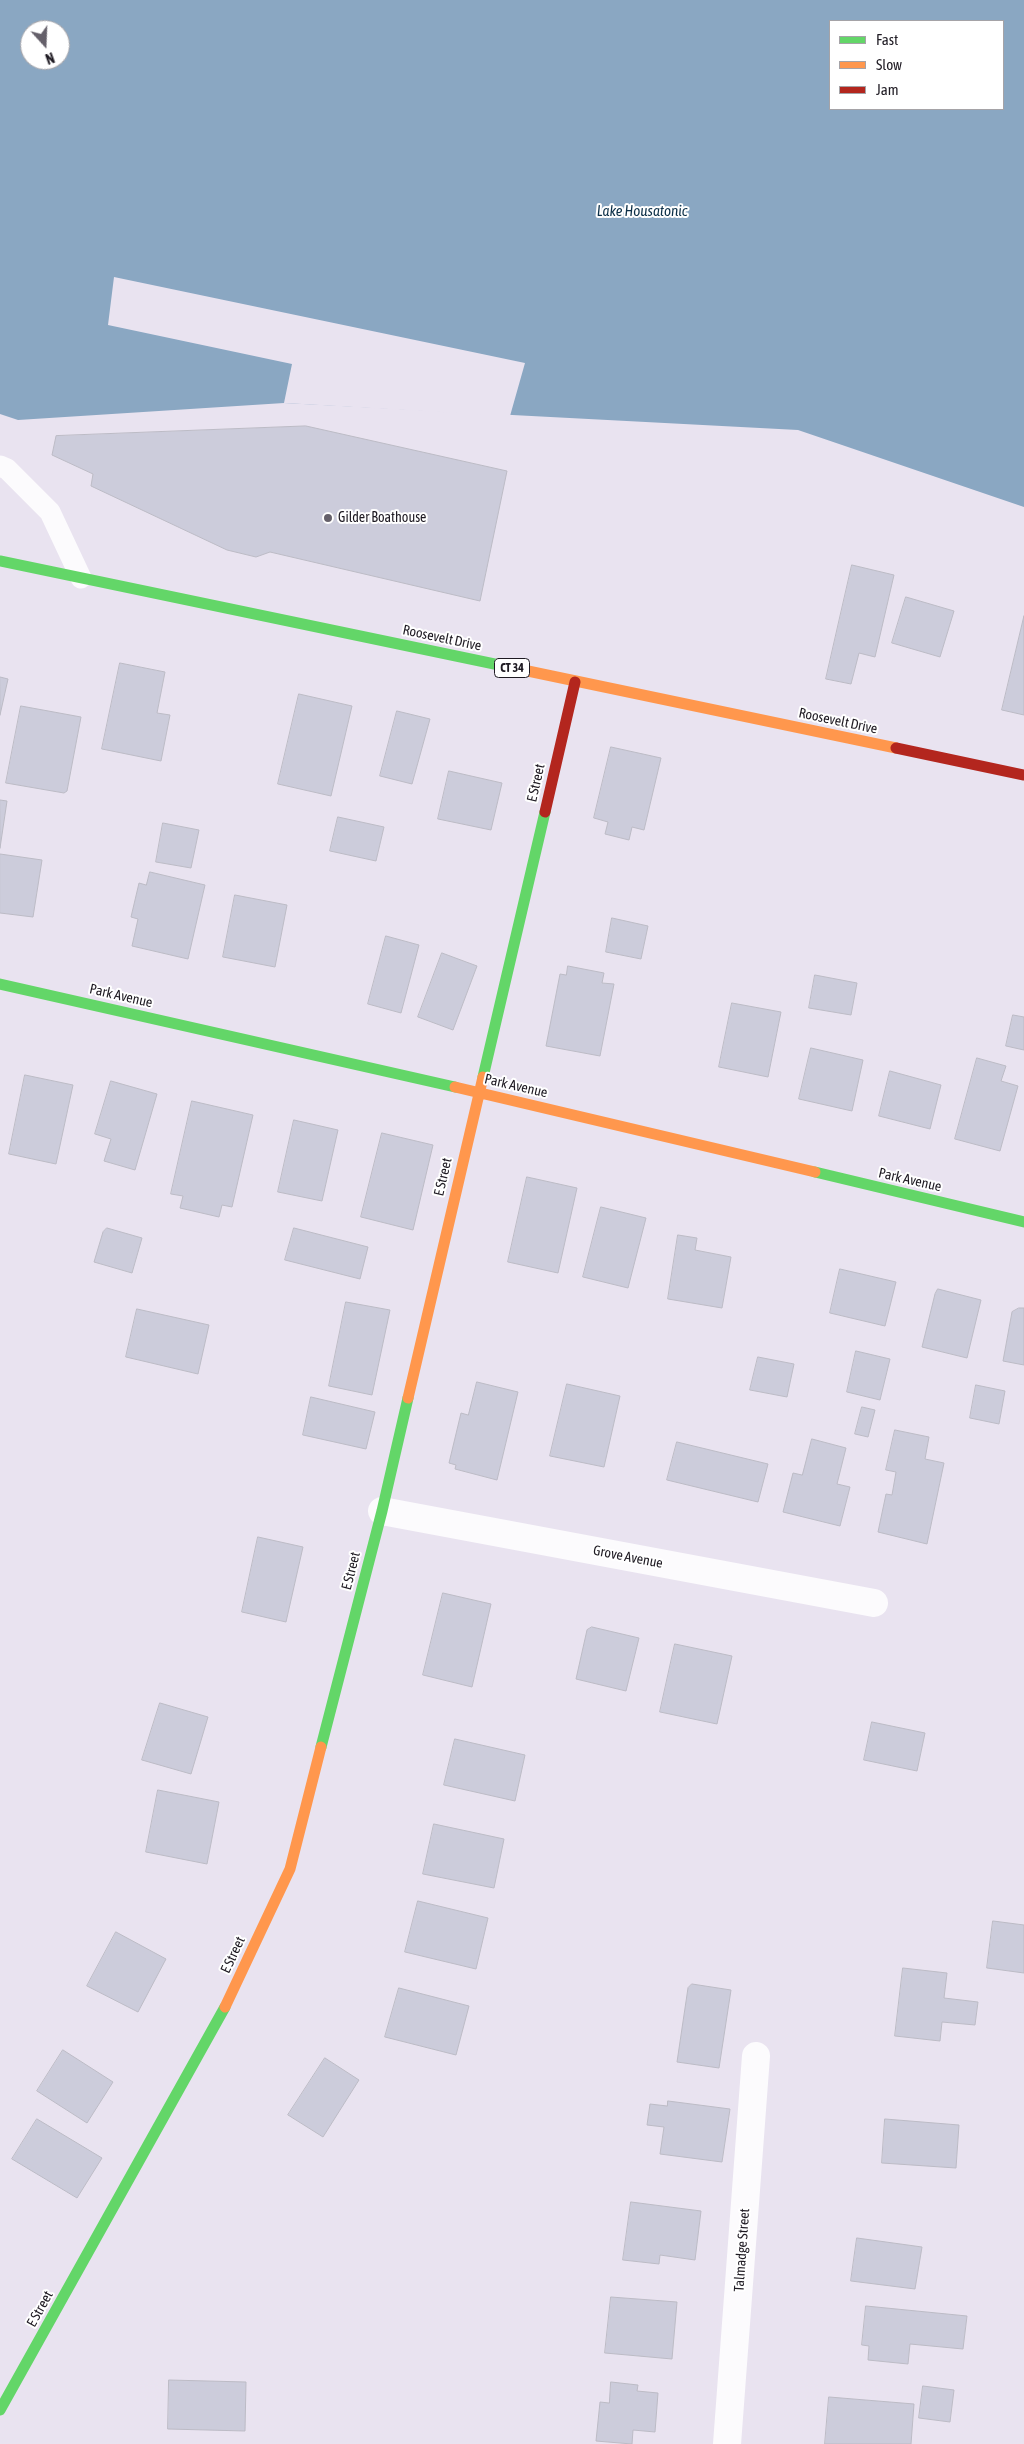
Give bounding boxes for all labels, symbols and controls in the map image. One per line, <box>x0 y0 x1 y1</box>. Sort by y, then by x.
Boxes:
north arrow <box>20 20 70 70</box>
legend <box>829 20 1004 110</box>
text: Fast <box>876 31 898 48</box>
text: N <box>43 49 56 67</box>
text: Slow <box>876 56 902 73</box>
text: Jam <box>876 81 899 98</box>
water label: Lake Housatonic <box>597 202 687 220</box>
place label: Gilder Boathouse <box>338 510 426 526</box>
marker: Gilder Boathouse <box>322 512 334 524</box>
street label: Roosevelt Drive <box>401 621 483 655</box>
road number: CT 34 <box>494 658 530 678</box>
street label: Roosevelt Drive <box>797 704 879 738</box>
street label: E Street <box>523 762 549 804</box>
street label: Park Avenue <box>88 981 154 1011</box>
street label: Park Avenue <box>483 1071 549 1101</box>
street label: E Street <box>430 1156 456 1198</box>
street label: Park Avenue <box>877 1165 943 1195</box>
street label: Grove Avenue <box>592 1542 664 1572</box>
street label: E Street <box>338 1550 364 1592</box>
street label: E Street <box>217 1934 249 1976</box>
street label: Talmadge Street <box>731 2208 753 2292</box>
street label: E Street <box>23 2288 57 2330</box>

